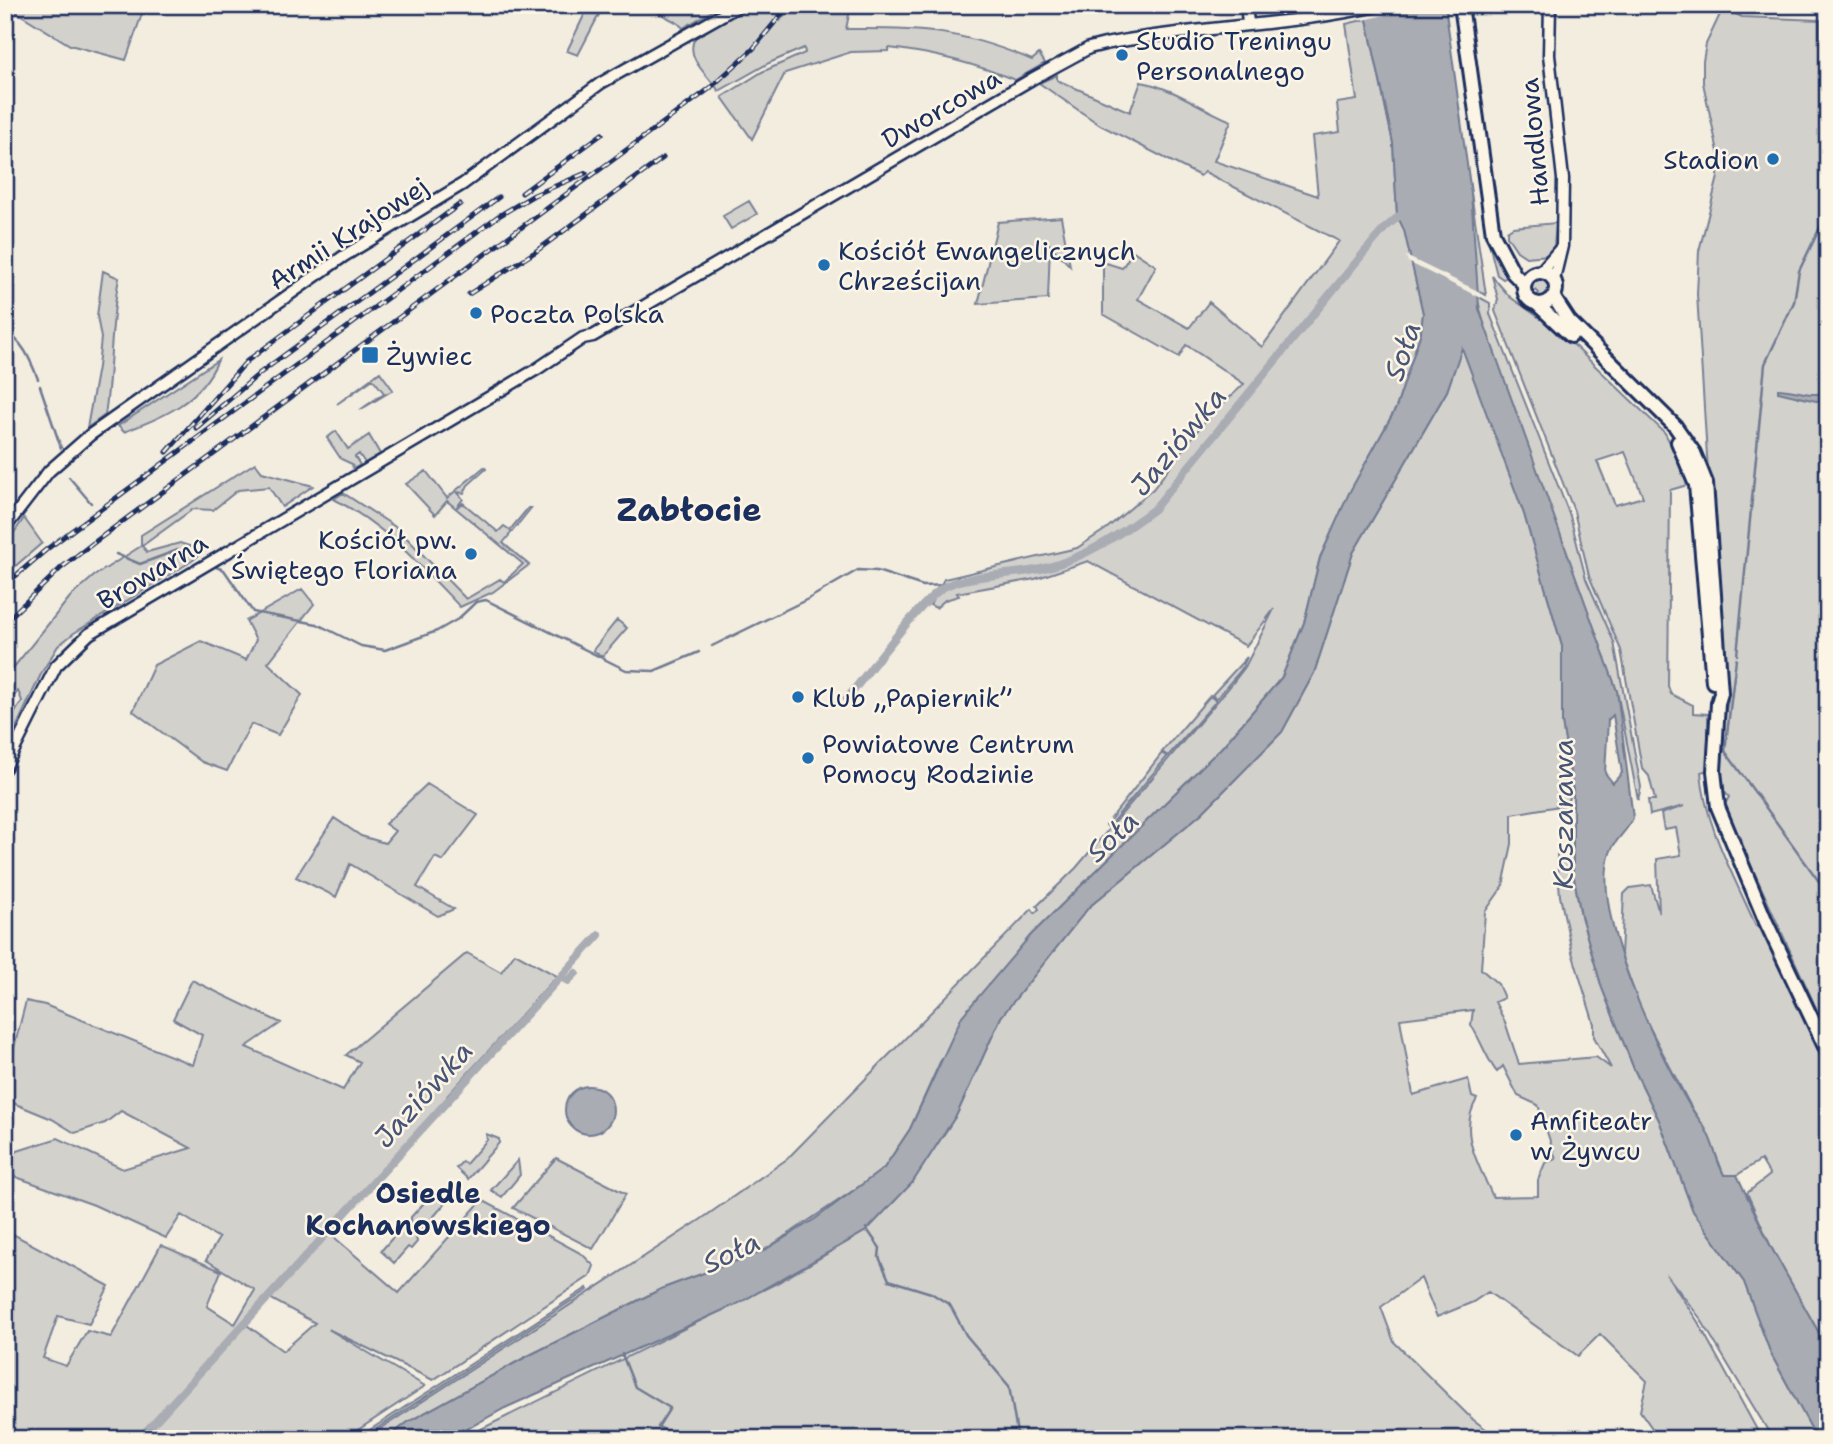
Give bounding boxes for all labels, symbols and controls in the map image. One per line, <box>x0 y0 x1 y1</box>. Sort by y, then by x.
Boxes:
place label: Studio Treningu Personalnego <box>1136 23 1332 88</box>
marker: Studio Treningu Personalnego <box>1114 47 1130 63</box>
street label: Dworcowa <box>875 60 1007 156</box>
street label: Handlowa <box>1511 77 1557 207</box>
place label: Stadion <box>1663 142 1759 177</box>
marker: Stadion <box>1765 151 1781 167</box>
street label: Armii Krajowej <box>261 168 435 298</box>
place label: Kościół Ewangelicznych Chrześcijan <box>838 233 1136 298</box>
marker: Kościół Ewangelicznych Chrześcijan <box>816 257 832 273</box>
place label: Poczta Polska <box>490 296 664 331</box>
marker: Poczta Polska <box>468 305 484 321</box>
water label: Soła <box>1374 317 1430 385</box>
place label: Żywiec <box>386 338 473 373</box>
marker: Żywiec <box>360 345 380 365</box>
water label: Jaziówka <box>1121 378 1235 504</box>
district label: Zabłocie <box>616 487 762 532</box>
place label: Kościół pw. Świętego Floriana <box>231 522 457 587</box>
street label: Browarna <box>90 524 214 618</box>
marker: Kościół pw. Świętego Floriana <box>463 546 479 562</box>
place label: Klub „Papiernik” <box>812 680 1012 715</box>
marker: Klub „Papiernik” <box>790 689 806 705</box>
place label: Powiatowe Centrum Pomocy Rodzinie <box>822 726 1074 791</box>
water label: Koszarawa <box>1544 739 1582 889</box>
marker: Powiatowe Centrum Pomocy Rodzinie <box>800 750 816 766</box>
water label: Soła <box>1077 802 1147 870</box>
water label: Jaziówka <box>365 1032 481 1156</box>
place label: Amfiteatr w Żywcu <box>1530 1103 1652 1168</box>
marker: Amfiteatr w Żywcu <box>1508 1127 1524 1143</box>
district label: Osiedle Kochanowskiego <box>305 1174 551 1244</box>
water label: Soła <box>696 1222 766 1282</box>

